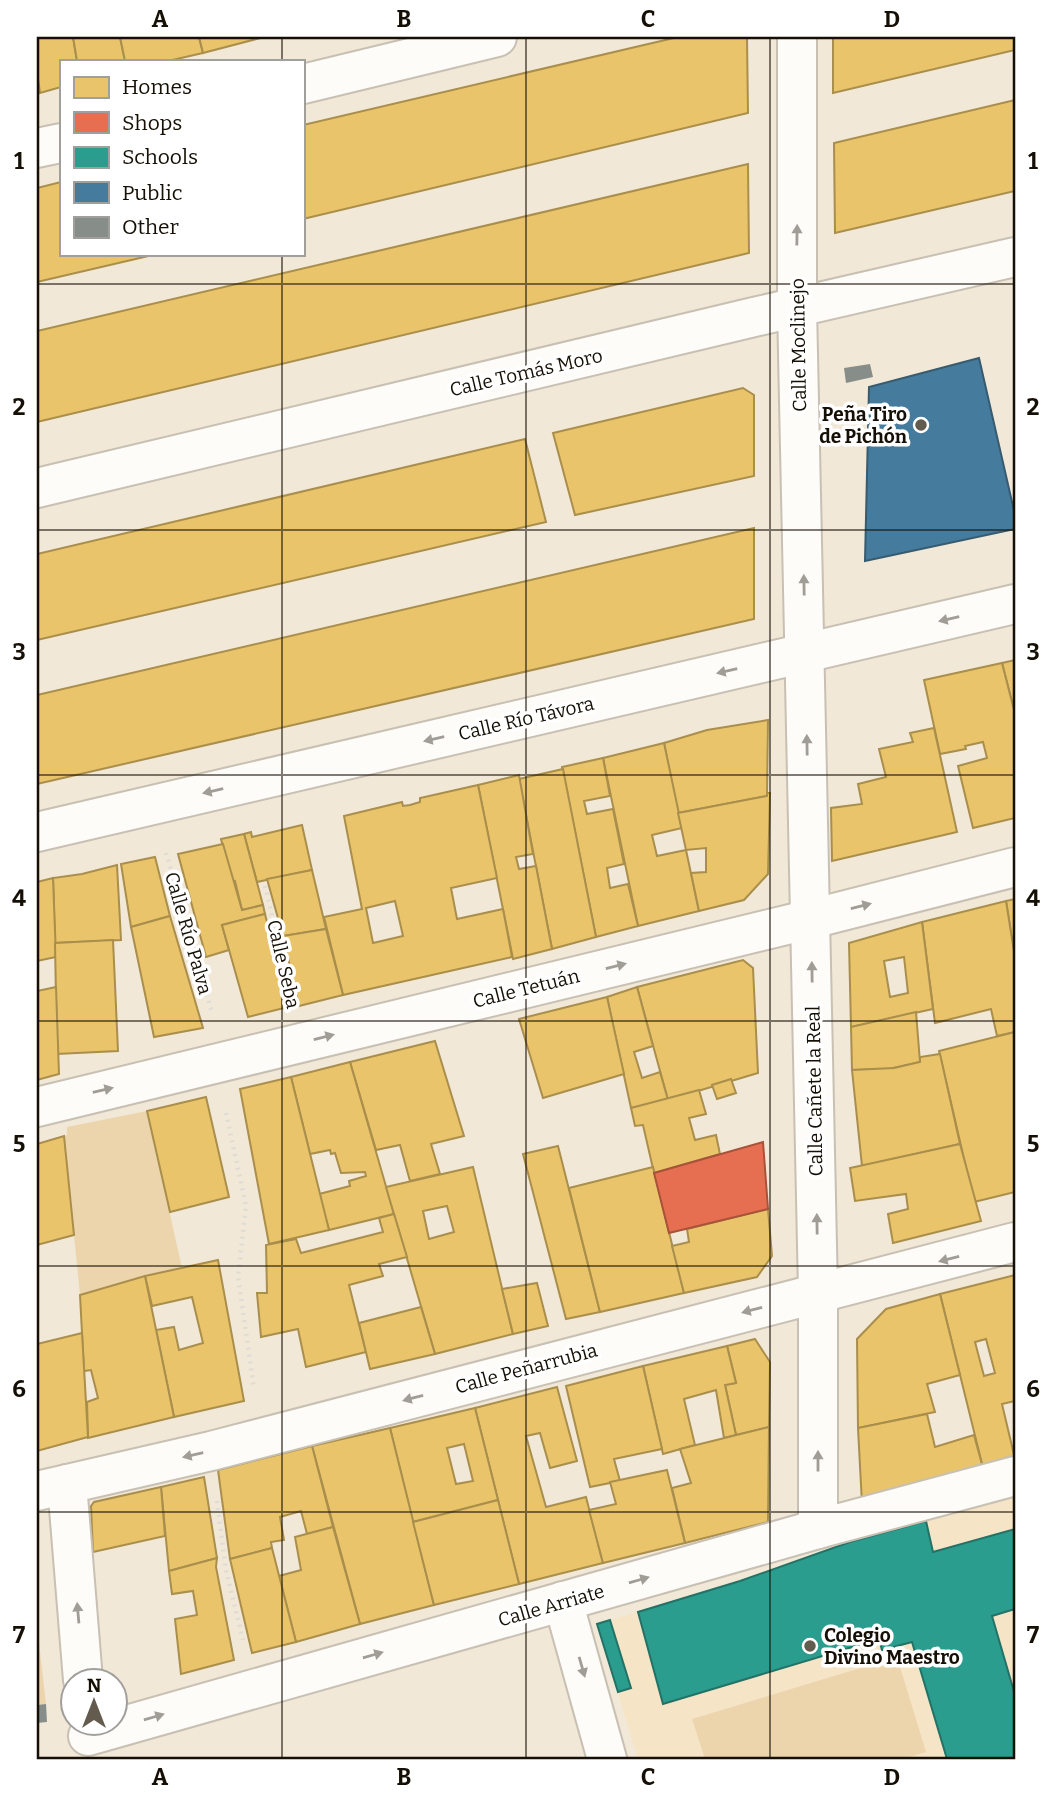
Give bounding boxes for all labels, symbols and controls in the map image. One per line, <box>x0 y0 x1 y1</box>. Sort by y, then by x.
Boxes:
text: A <box>152 5 169 33</box>
text: B <box>397 5 411 33</box>
text: C <box>641 5 655 33</box>
text: D <box>884 5 900 33</box>
legend <box>60 60 304 256</box>
text: Homes <box>122 74 192 100</box>
text: Shops <box>122 110 182 136</box>
text: Schools <box>122 144 198 170</box>
text: 1 <box>14 147 24 175</box>
text: 1 <box>1028 147 1038 175</box>
text: Public <box>122 180 183 206</box>
text: Other <box>122 214 179 240</box>
one-way arrow <box>791 224 803 246</box>
street label: Calle Moclinejo <box>786 278 811 412</box>
street label: Calle Tomás Moro <box>447 344 605 401</box>
text: 2 <box>13 393 26 421</box>
text: 2 <box>1027 393 1040 421</box>
place label: Peña Tiro de Pichón <box>819 403 908 448</box>
marker: Peña Tiro de Pichón <box>913 417 929 433</box>
one-way arrow <box>798 574 809 596</box>
one-way arrow <box>938 614 960 625</box>
text: 3 <box>12 638 26 666</box>
text: 3 <box>1026 638 1040 666</box>
one-way arrow <box>716 666 738 677</box>
street label: Calle Río Távora <box>456 692 597 745</box>
one-way arrow <box>423 734 445 745</box>
one-way arrow <box>801 734 813 756</box>
one-way arrow <box>201 786 223 797</box>
street label: Calle Río Palva <box>160 869 217 998</box>
text: 4 <box>12 884 26 912</box>
text: 4 <box>1026 884 1040 912</box>
one-way arrow <box>850 900 872 911</box>
street label: Calle Seba <box>262 918 305 1011</box>
one-way arrow <box>606 960 628 971</box>
one-way arrow <box>806 961 817 983</box>
street label: Calle Tetuán <box>470 964 582 1013</box>
street label: Calle Cañete la Real <box>802 1005 827 1177</box>
one-way arrow <box>313 1031 335 1042</box>
one-way arrow <box>92 1084 114 1095</box>
text: 5 <box>13 1130 25 1158</box>
text: 5 <box>1027 1130 1039 1158</box>
one-way arrow <box>811 1213 823 1235</box>
one-way arrow <box>938 1254 960 1265</box>
one-way arrow <box>741 1305 763 1316</box>
street label: Calle Peñarrubia <box>453 1338 600 1399</box>
text: 6 <box>12 1375 26 1403</box>
text: 6 <box>1026 1375 1040 1403</box>
one-way arrow <box>403 1393 424 1403</box>
one-way arrow <box>182 1450 204 1461</box>
one-way arrow <box>812 1450 824 1472</box>
one-way arrow <box>628 1574 650 1585</box>
street label: Calle Arriate <box>495 1579 607 1632</box>
one-way arrow <box>72 1601 83 1623</box>
text: 7 <box>13 1621 26 1649</box>
text: 7 <box>1027 1621 1040 1649</box>
place label: Colegio Divino Maestro <box>824 1624 960 1669</box>
marker: Colegio Divino Maestro <box>802 1638 818 1654</box>
one-way arrow <box>363 1650 384 1660</box>
one-way arrow <box>578 1657 588 1678</box>
north arrow <box>60 1666 130 1736</box>
text: N <box>87 1674 102 1697</box>
one-way arrow <box>144 1712 165 1722</box>
text: A <box>152 1763 169 1791</box>
text: B <box>397 1763 411 1791</box>
text: C <box>641 1763 655 1791</box>
text: D <box>884 1763 900 1791</box>

